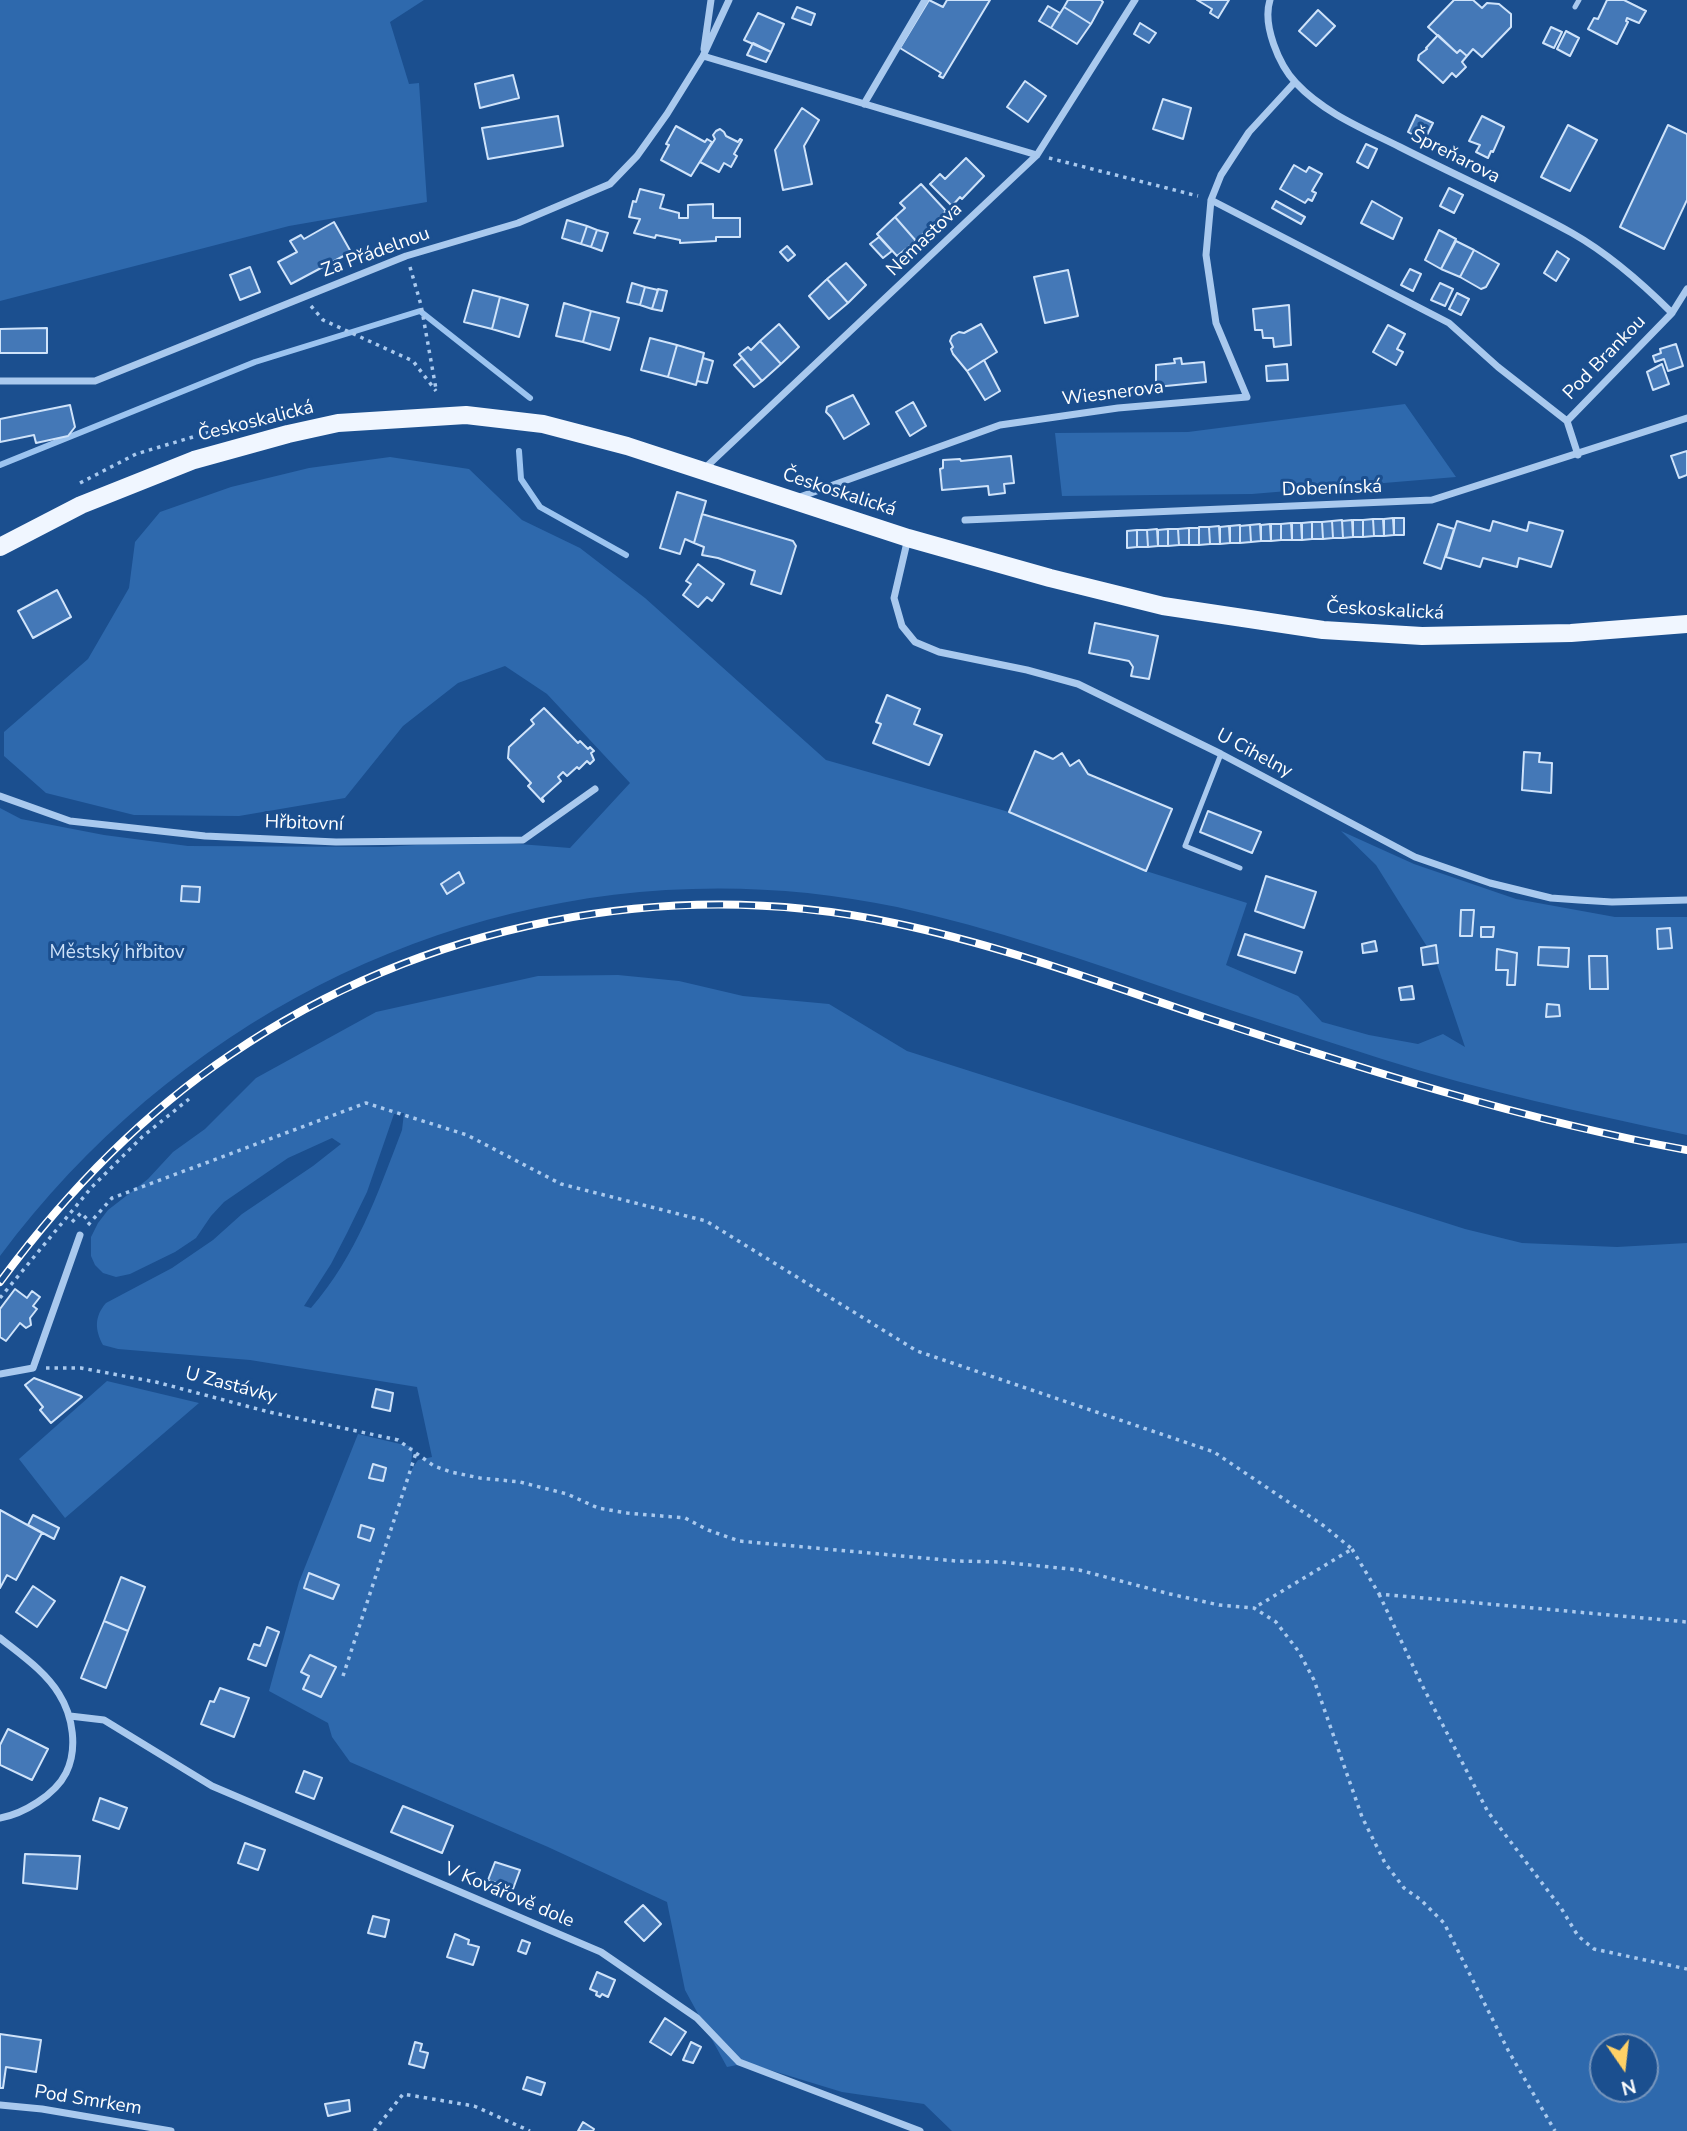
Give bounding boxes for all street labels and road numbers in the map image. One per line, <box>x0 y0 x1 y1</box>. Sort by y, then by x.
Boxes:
street label: Špreňarova <box>1407 125 1503 189</box>
street label: Nemastova <box>882 198 968 282</box>
street label: Za Přádelnou <box>319 223 433 283</box>
street label: Pod Brankou <box>1559 311 1651 405</box>
street label: Wiesnerova <box>1061 376 1165 412</box>
street label: Českoskalická <box>196 397 316 447</box>
street label: Českoskalická <box>779 464 899 522</box>
street label: Dobenínská <box>1281 476 1383 502</box>
street label: Českoskalická <box>1325 597 1445 625</box>
street label: U Cihelny <box>1212 724 1296 784</box>
street label: Hřbitovní <box>264 811 344 837</box>
street label: U Zastávky <box>183 1363 279 1409</box>
street label: V Kovářově dole <box>441 1858 577 1934</box>
street label: Pod Smrkem <box>33 2081 143 2121</box>

